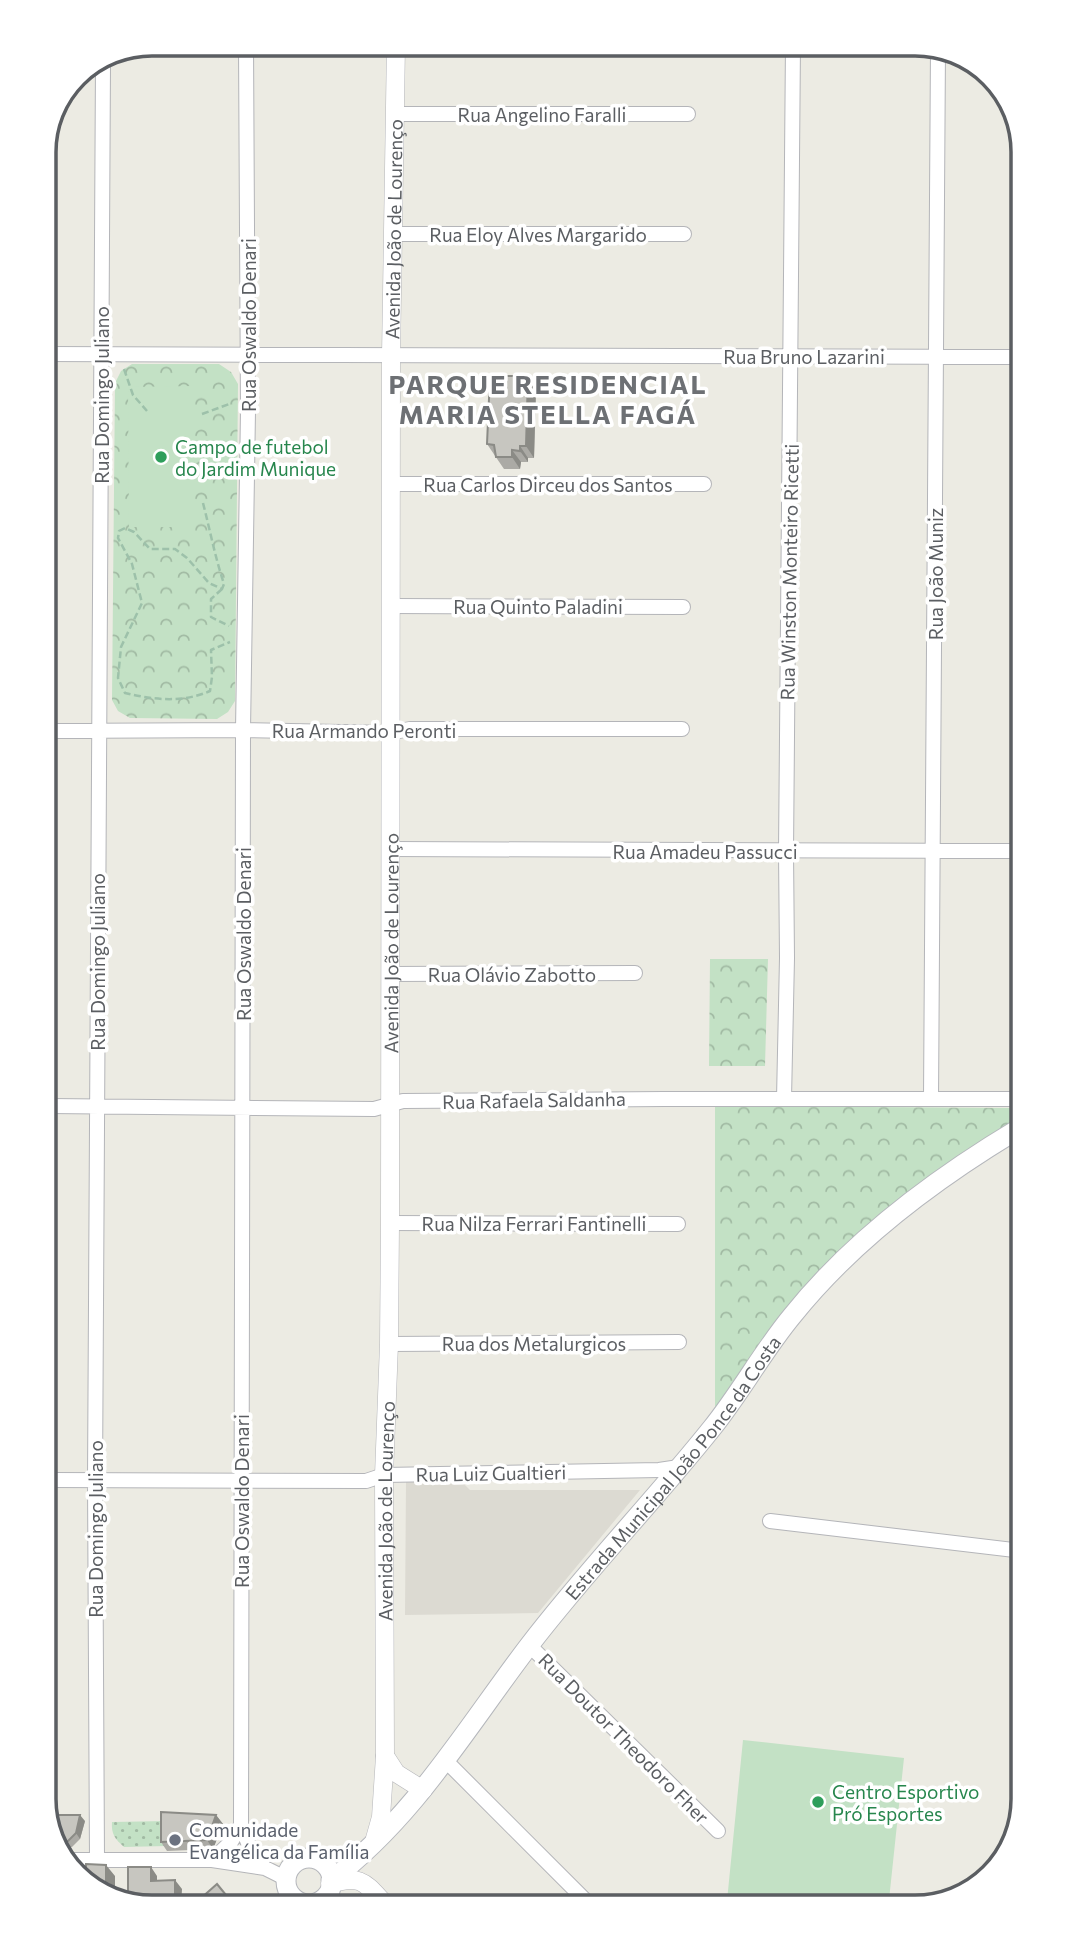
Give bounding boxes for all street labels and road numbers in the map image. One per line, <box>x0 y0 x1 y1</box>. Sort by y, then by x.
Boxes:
street label: Rua Angelino Faralli <box>458 103 626 126</box>
street label: Avenida João de Lourenço <box>380 119 406 340</box>
street label: Rua Eloy Alves Margarido <box>429 223 647 246</box>
street label: Rua Oswaldo Denari <box>237 238 260 412</box>
street label: Rua Domingo Juliano <box>90 306 113 484</box>
street label: Rua Bruno Lazarini <box>723 345 885 368</box>
street label: Rua Winston Monteiro Ricetti <box>775 443 803 701</box>
street label: Rua Carlos Dirceu dos Santos <box>423 473 673 496</box>
street label: Rua João Muniz <box>924 508 947 640</box>
street label: Rua Quinto Paladini <box>453 595 623 618</box>
street label: Rua Armando Peronti <box>272 719 456 742</box>
street label: Avenida João de Lourenço <box>379 833 402 1053</box>
street label: Rua Amadeu Passucci <box>612 840 798 863</box>
street label: Rua Oswaldo Denari <box>232 847 255 1021</box>
street label: Rua Domingo Juliano <box>86 873 109 1051</box>
street label: Rua Olávio Zabotto <box>428 963 596 986</box>
street label: Rua Rafaela Saldanha <box>442 1087 626 1113</box>
street label: Rua Nilza Ferrari Fantinelli <box>422 1212 646 1235</box>
street label: Estrada Municipal João Ponce da Costa <box>560 1331 785 1604</box>
street label: Rua dos Metalurgicos <box>442 1332 626 1355</box>
street label: Avenida João de Lourenço <box>372 1400 398 1621</box>
street label: Rua Oswaldo Denari <box>230 1414 253 1588</box>
street label: Rua Domingo Juliano <box>84 1440 107 1618</box>
street label: Rua Luiz Gualtieri <box>415 1460 567 1486</box>
street label: Rua Doutor Theodoro Fher <box>534 1648 714 1828</box>

